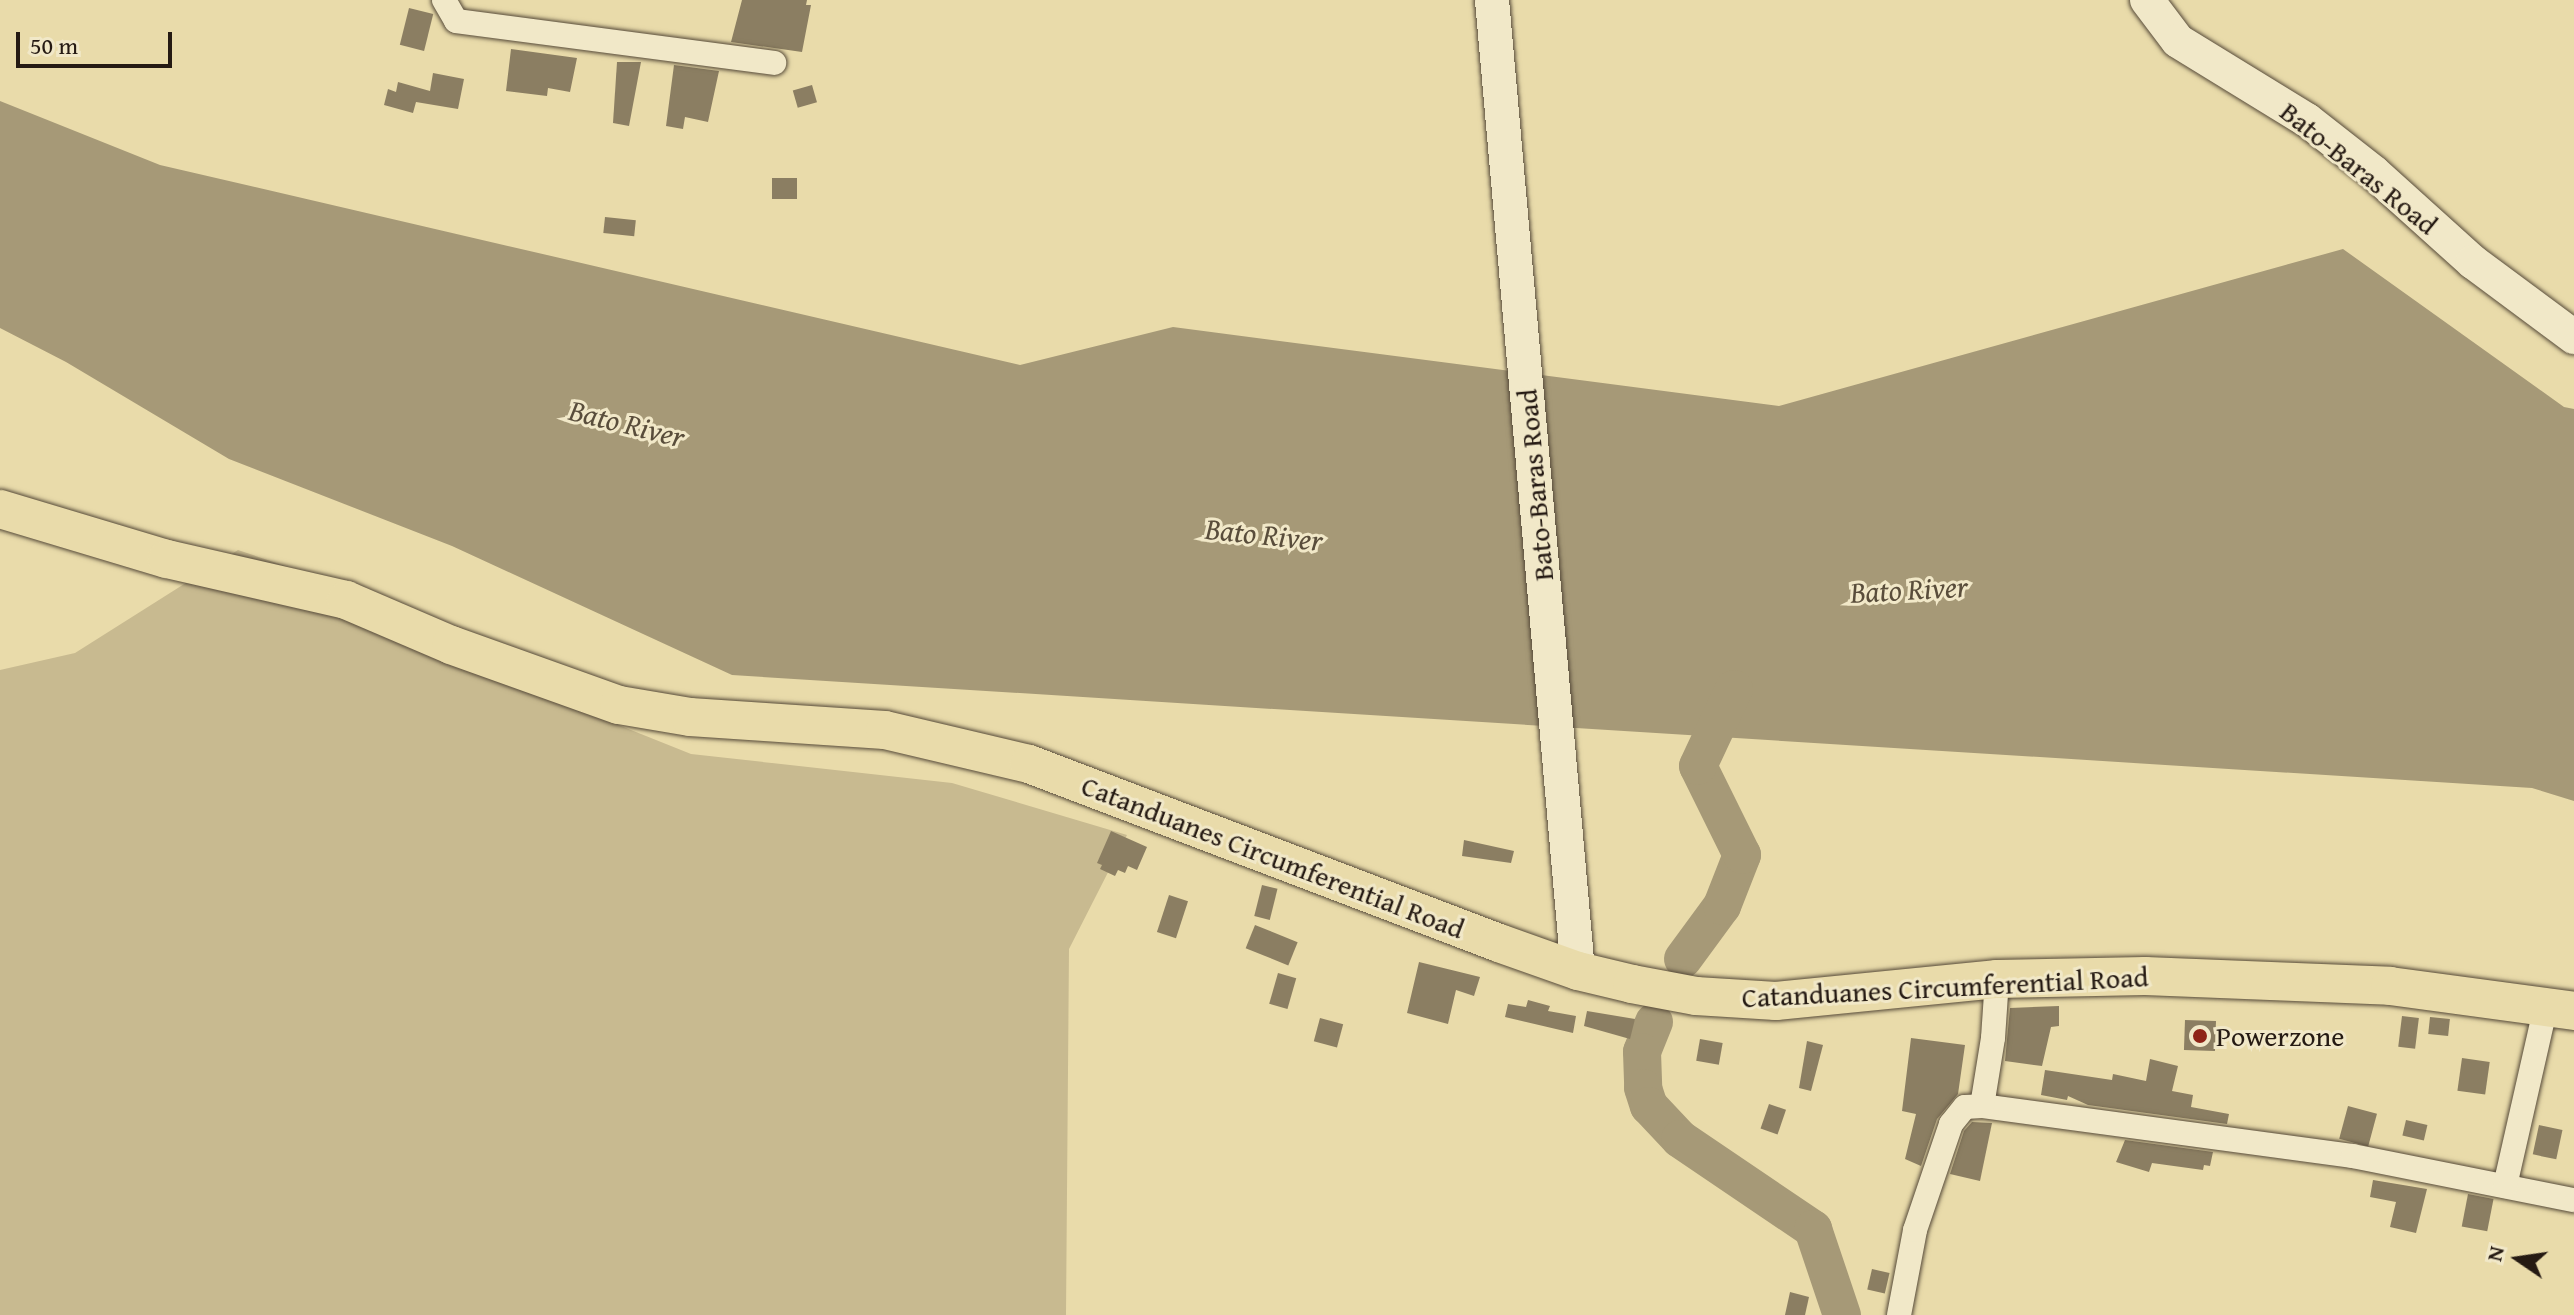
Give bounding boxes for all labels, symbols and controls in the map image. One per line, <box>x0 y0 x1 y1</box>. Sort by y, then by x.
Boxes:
scale bar <box>20 16 176 66</box>
text: 50 m <box>30 28 78 63</box>
street label: Bato-Baras Road <box>2274 94 2444 242</box>
street label: Bato-Baras Road <box>1510 388 1560 582</box>
water label: Bato River <box>565 391 689 455</box>
water label: Bato River <box>1203 510 1325 558</box>
water label: Bato River <box>1849 568 1969 610</box>
street label: Catanduanes Circumferential Road <box>1077 768 1469 946</box>
street label: Catanduanes Circumferential Road <box>1741 960 2149 1014</box>
place label: Powerzone <box>2216 1019 2344 1053</box>
marker: Powerzone <box>2191 1027 2209 1045</box>
north arrow <box>2478 1219 2558 1299</box>
text: N <box>2477 1243 2512 1264</box>

